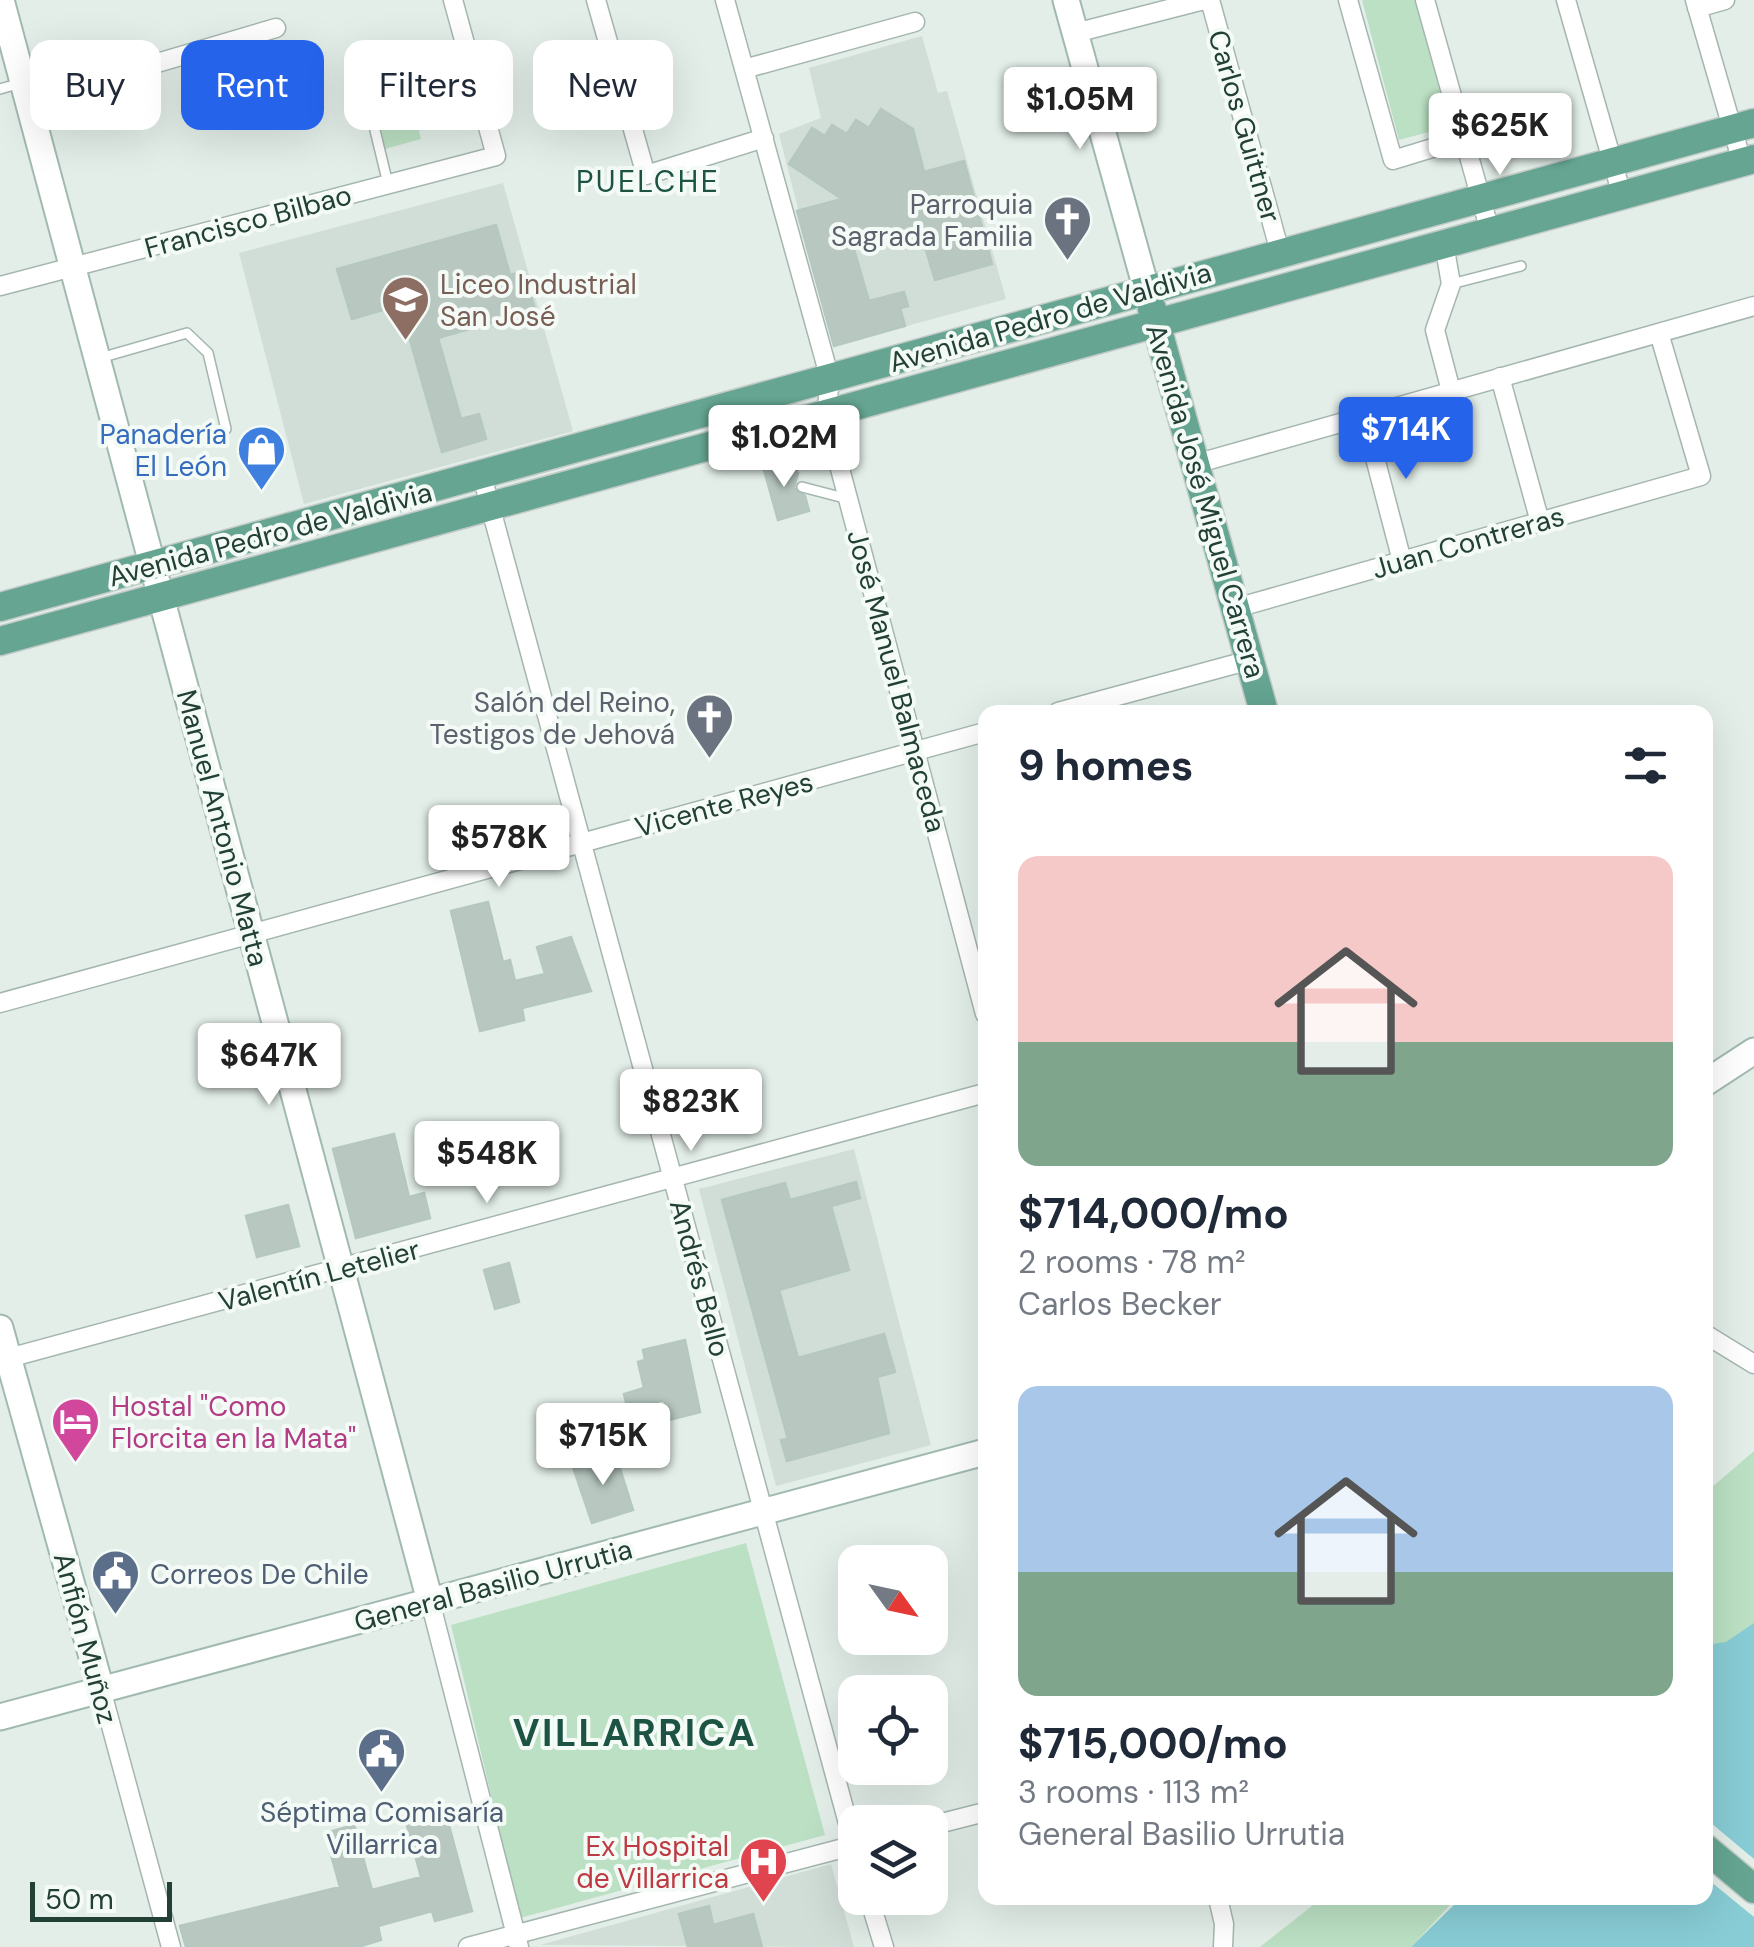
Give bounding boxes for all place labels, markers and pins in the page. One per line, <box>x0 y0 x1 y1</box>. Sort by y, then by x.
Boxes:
pin: $1.05M <box>999 67 1161 152</box>
pin: $625K <box>1430 93 1570 178</box>
place label: Parroquia Sagrada Familia <box>831 186 1033 255</box>
church icon: Parroquia Sagrada Familia <box>1042 194 1094 262</box>
place label: Liceo Industrial San José <box>440 266 637 335</box>
school or university icon: Liceo Industrial San José <box>379 274 431 342</box>
pin: $714K <box>1336 397 1476 482</box>
pin: $1.02M <box>703 405 865 490</box>
place label: Panadería El León <box>100 416 227 485</box>
shop icon: Panadería El León <box>236 424 288 492</box>
place label: Salón del Reino, Testigos de Jehová <box>429 684 675 753</box>
church icon: Salón del Reino, Testigos de Jehová <box>684 692 736 760</box>
pin: $578K <box>429 805 569 890</box>
pin: $647K <box>199 1023 339 1108</box>
pin: $823K <box>621 1069 761 1154</box>
pin: $548K <box>417 1121 557 1206</box>
place label: Hostal "Como Florcita en la Mata" <box>111 1388 356 1457</box>
hotel icon: Hostal "Como Florcita en la Mata" <box>50 1396 102 1464</box>
pin: $715K <box>533 1403 673 1488</box>
public building icon: Correos De Chile <box>89 1548 141 1616</box>
place label: Correos De Chile <box>150 1556 369 1593</box>
public building icon: Séptima Comisaría Villarrica <box>356 1726 408 1794</box>
place label: Séptima Comisaría Villarrica <box>260 1794 504 1863</box>
place label: Ex Hospital de Villarrica <box>576 1828 729 1897</box>
hospital icon: Ex Hospital de Villarrica <box>738 1836 790 1904</box>

